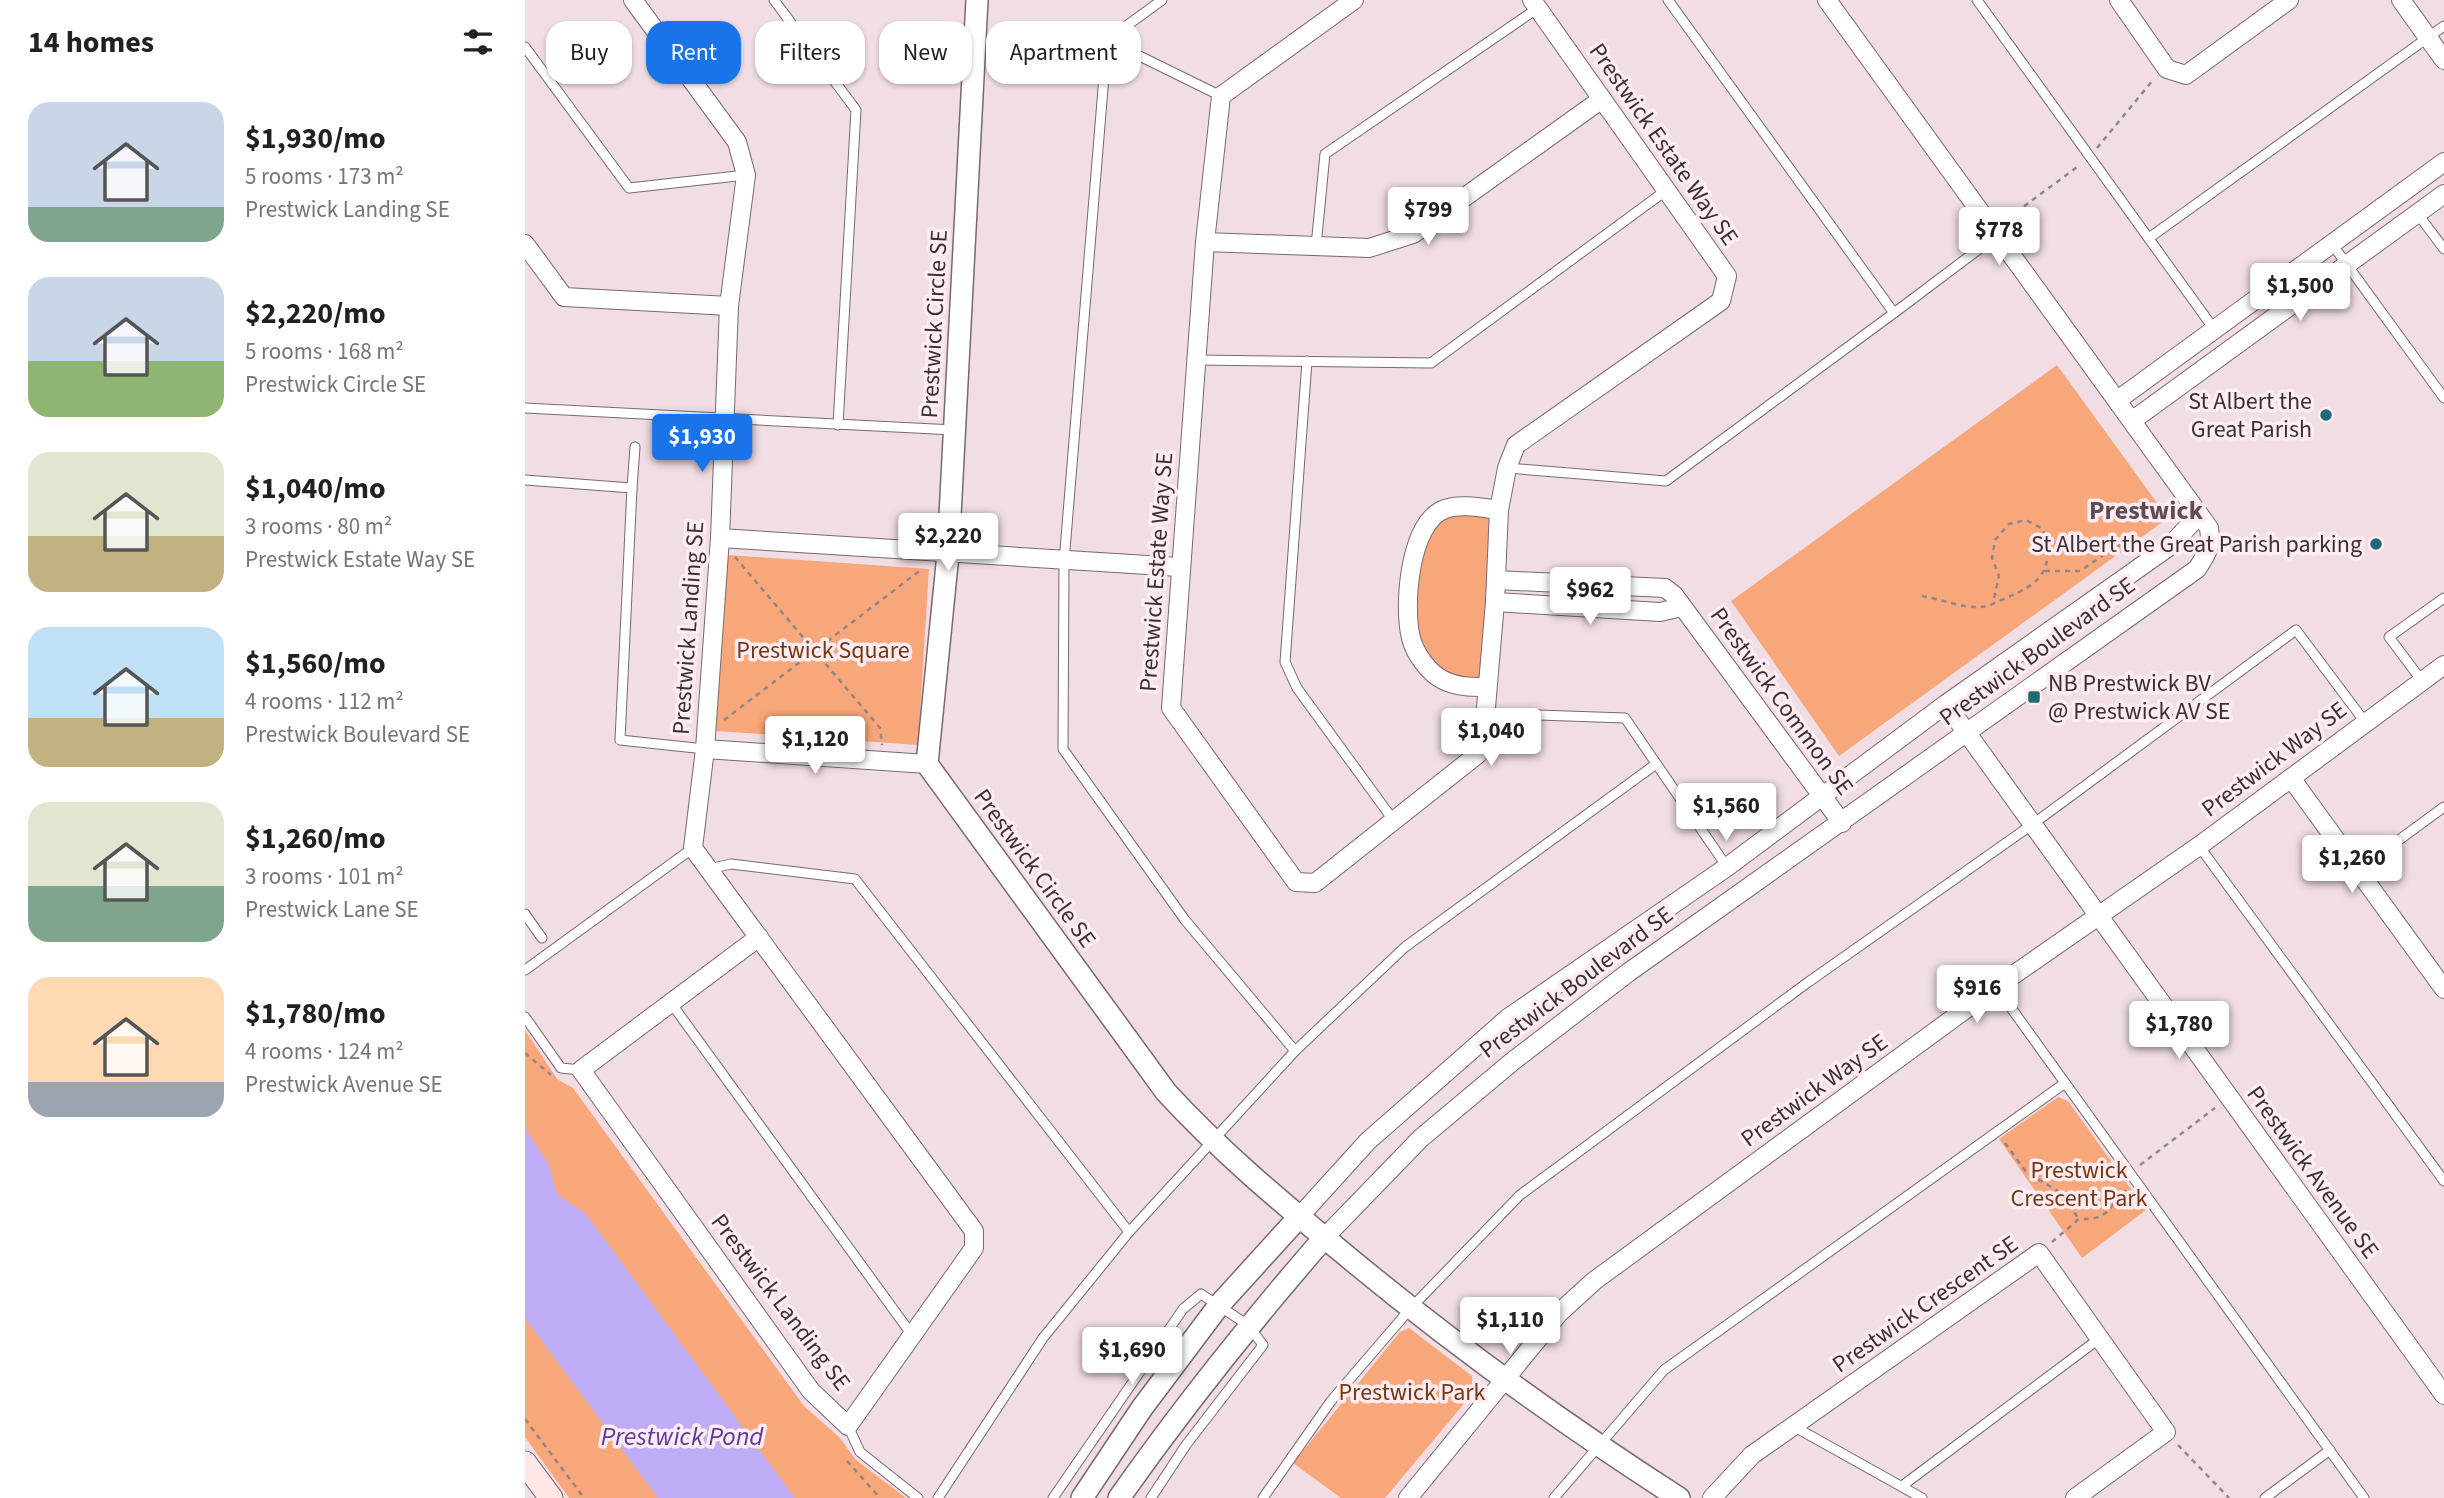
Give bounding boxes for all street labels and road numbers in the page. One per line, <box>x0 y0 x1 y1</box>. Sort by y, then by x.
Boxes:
street label: Prestwick Estate Way SE <box>1580 36 1747 253</box>
street label: Prestwick Circle SE <box>912 229 957 419</box>
street label: Prestwick Estate Way SE <box>1131 451 1182 693</box>
street label: Prestwick Landing SE <box>664 520 713 736</box>
street label: Prestwick Boulevard SE <box>1932 568 2143 735</box>
street label: Prestwick Common SE <box>1701 600 1862 803</box>
street label: Prestwick Way SE <box>2194 693 2354 826</box>
street label: Prestwick Circle SE <box>965 782 1104 955</box>
street label: Prestwick Boulevard SE <box>1472 898 1681 1067</box>
street label: Prestwick Way SE <box>1734 1025 1895 1156</box>
street label: Prestwick Avenue SE <box>2238 1079 2387 1266</box>
street label: Prestwick Landing SE <box>702 1206 859 1398</box>
street label: Prestwick Crescent SE <box>1825 1227 2025 1382</box>

